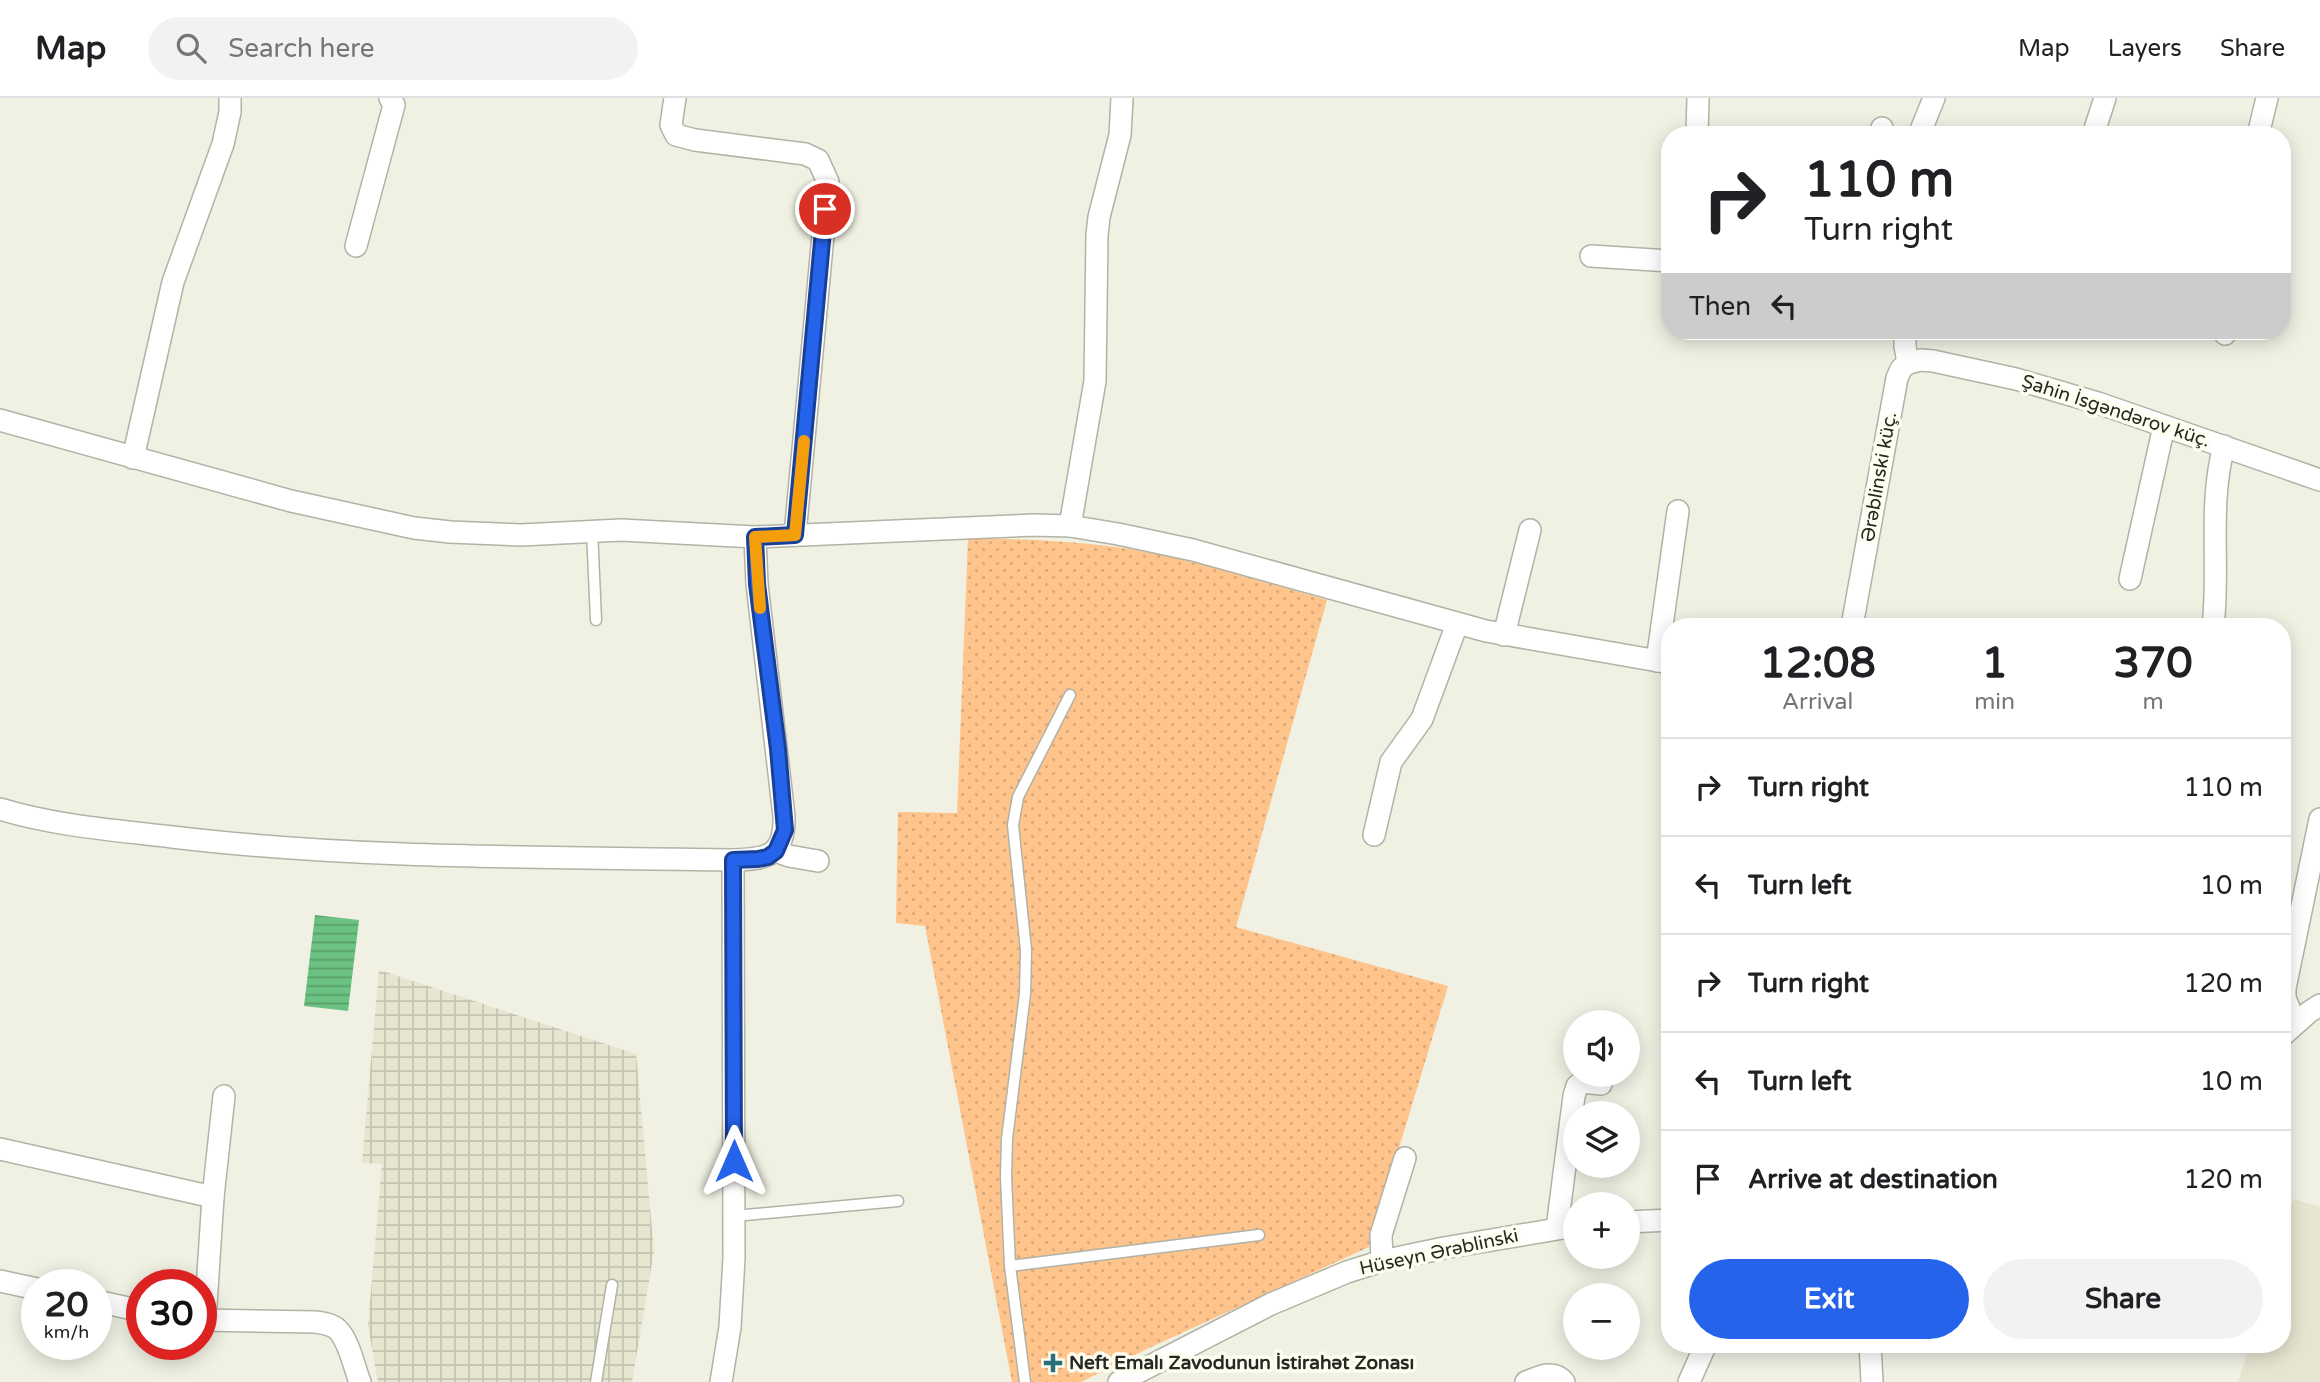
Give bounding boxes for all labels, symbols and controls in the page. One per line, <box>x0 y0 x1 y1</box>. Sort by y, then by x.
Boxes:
search box <box>148 17 638 80</box>
text: Map <box>35 29 106 68</box>
icon: search <box>172 29 210 67</box>
text: Search here <box>228 33 374 64</box>
text: Map <box>2018 34 2070 63</box>
text: Layers <box>2108 34 2182 63</box>
text: Share <box>2220 34 2285 63</box>
text: 110 m <box>1804 151 1954 210</box>
icon: right <box>1689 154 1780 245</box>
pin <box>795 179 855 239</box>
icon: arrive <box>806 190 844 228</box>
text: Turn right <box>1804 211 1953 249</box>
icon: left <box>1765 287 1803 325</box>
text: Then <box>1689 291 1751 322</box>
street label: Şahin İsgəndərov küç. <box>2019 370 2213 452</box>
street label: Ərəblinski küç. <box>1857 410 1901 544</box>
text: 12:08 <box>1759 638 1876 689</box>
text: 1 <box>1981 638 2008 689</box>
text: 370 <box>2113 638 2193 689</box>
text: Arrival <box>1782 688 1853 716</box>
text: min <box>1974 688 2015 716</box>
text: m <box>2142 688 2164 716</box>
icon: right <box>1689 768 1727 806</box>
text: Turn right <box>1748 772 1869 803</box>
text: 110 m <box>2183 772 2263 803</box>
icon: left <box>1689 866 1727 904</box>
text: Turn left <box>1748 870 1851 901</box>
text: 10 m <box>2200 870 2263 901</box>
icon: right <box>1689 964 1727 1002</box>
text: Turn right <box>1748 968 1869 999</box>
text: 120 m <box>2183 968 2263 999</box>
map controls <box>1563 1010 1640 1360</box>
button: sound <box>1563 1010 1640 1087</box>
icon: left <box>1689 1062 1727 1100</box>
text: Turn left <box>1748 1066 1851 1097</box>
text: 10 m <box>2200 1066 2263 1097</box>
button: layers <box>1563 1101 1640 1178</box>
position arrow <box>697 1124 771 1198</box>
icon: arrive <box>1689 1160 1727 1198</box>
text: Arrive at destination <box>1748 1164 1998 1195</box>
text: 120 m <box>2183 1164 2263 1195</box>
button: + <box>1563 1192 1640 1269</box>
street label: Hüseyn Ərəblinski <box>1357 1224 1521 1280</box>
button: Exit <box>1689 1259 1969 1339</box>
button: Share <box>1983 1259 2263 1339</box>
speed limit sign: 30 <box>126 1269 217 1360</box>
button: − <box>1563 1283 1640 1360</box>
text: 20 <box>45 1284 88 1326</box>
text: km/h <box>44 1321 89 1343</box>
place label: Neft Emalı Zavodunun İstirahət Zonası <box>1069 1352 1414 1374</box>
marker: Neft Emalı Zavodunun İstirahət Zonası <box>1043 1353 1063 1373</box>

